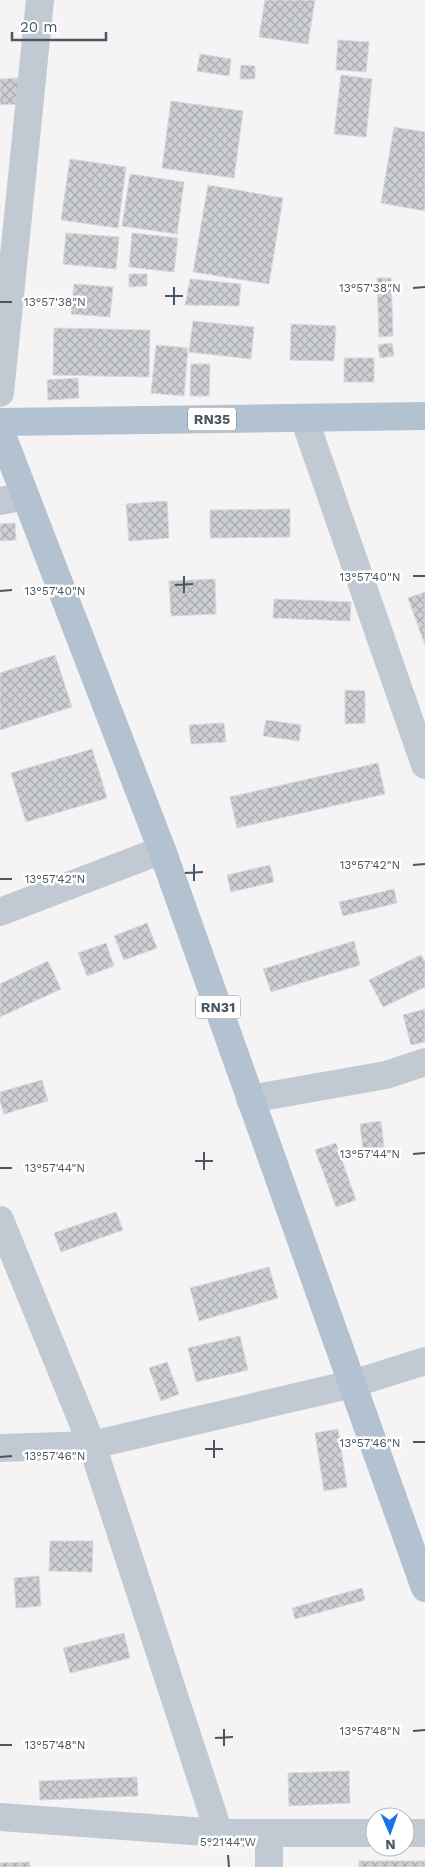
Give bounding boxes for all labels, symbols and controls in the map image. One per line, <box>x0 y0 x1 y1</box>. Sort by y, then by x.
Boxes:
scale bar <box>12 10 106 42</box>
text: 20 m <box>20 18 58 36</box>
text: 13°57'38"N <box>339 281 401 295</box>
text: 13°57'38"N <box>24 295 86 309</box>
road number: RN35 <box>188 408 236 430</box>
text: 13°57'40"N <box>339 570 401 584</box>
text: 13°57'40"N <box>24 584 86 598</box>
text: 13°57'42"N <box>340 858 400 872</box>
text: 13°57'42"N <box>25 872 85 886</box>
road number: RN31 <box>196 996 240 1019</box>
text: 13°57'44"N <box>340 1147 400 1161</box>
text: 13°57'44"N <box>25 1161 85 1175</box>
text: 13°57'46"N <box>340 1436 400 1450</box>
text: 13°57'46"N <box>25 1449 85 1463</box>
text: 13°57'48"N <box>340 1724 401 1738</box>
text: 13°57'48"N <box>25 1738 86 1752</box>
north arrow <box>365 1807 415 1857</box>
text: 5°21'44"W <box>200 1835 257 1849</box>
text: N <box>385 1837 396 1853</box>

